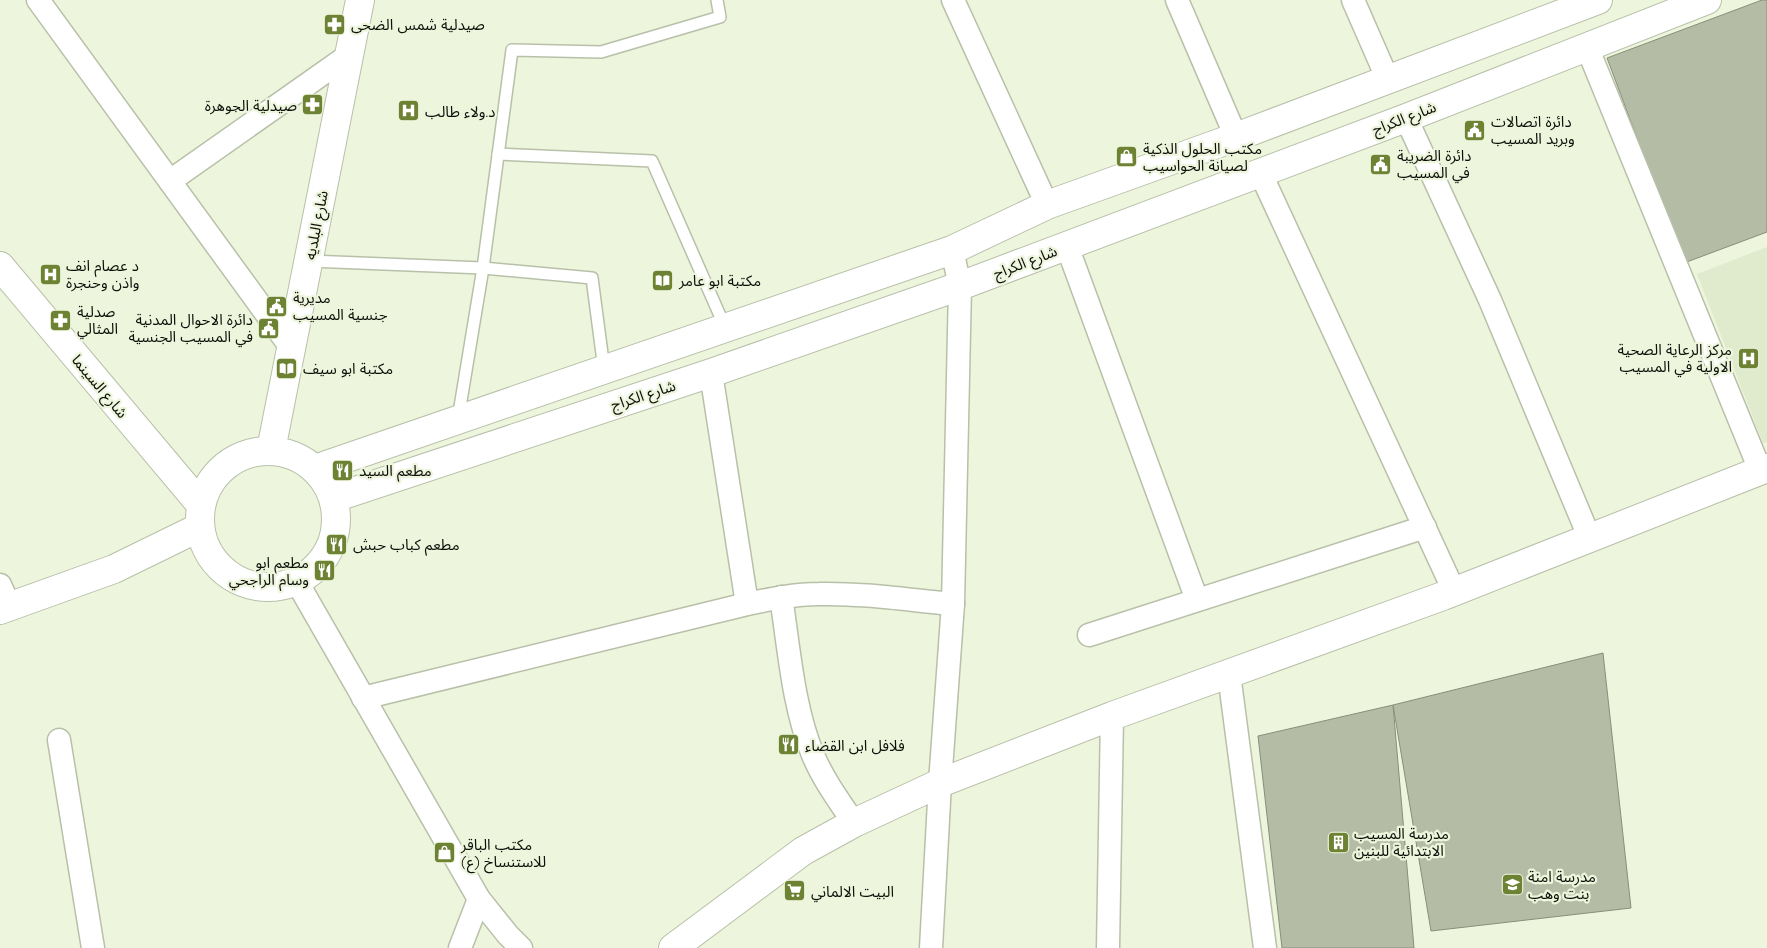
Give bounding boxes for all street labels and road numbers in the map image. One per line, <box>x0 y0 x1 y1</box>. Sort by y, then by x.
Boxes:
street label: شارع الكراج <box>1369 97 1440 142</box>
street label: شارع البلديه <box>300 188 335 262</box>
street label: شارع الكراج <box>990 241 1061 286</box>
street label: شارع السينما <box>66 350 132 424</box>
street label: شارع الكراج <box>608 376 679 417</box>

